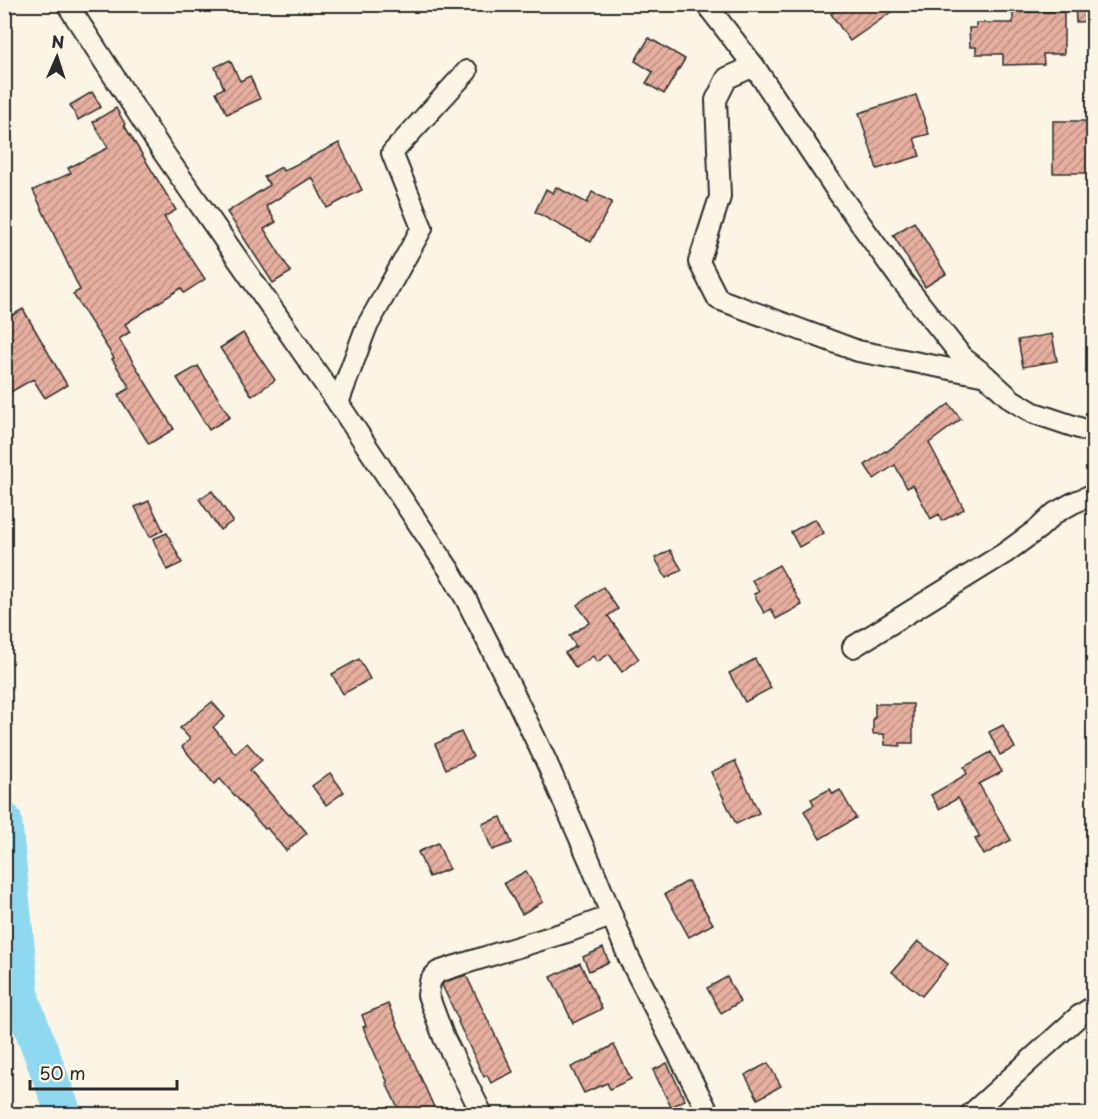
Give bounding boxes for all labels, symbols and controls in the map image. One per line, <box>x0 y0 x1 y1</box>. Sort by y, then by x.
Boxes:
north arrow <box>27 27 87 87</box>
text: N <box>51 29 65 53</box>
scale bar <box>30 1053 177 1091</box>
text: 50 m <box>39 1059 86 1086</box>

